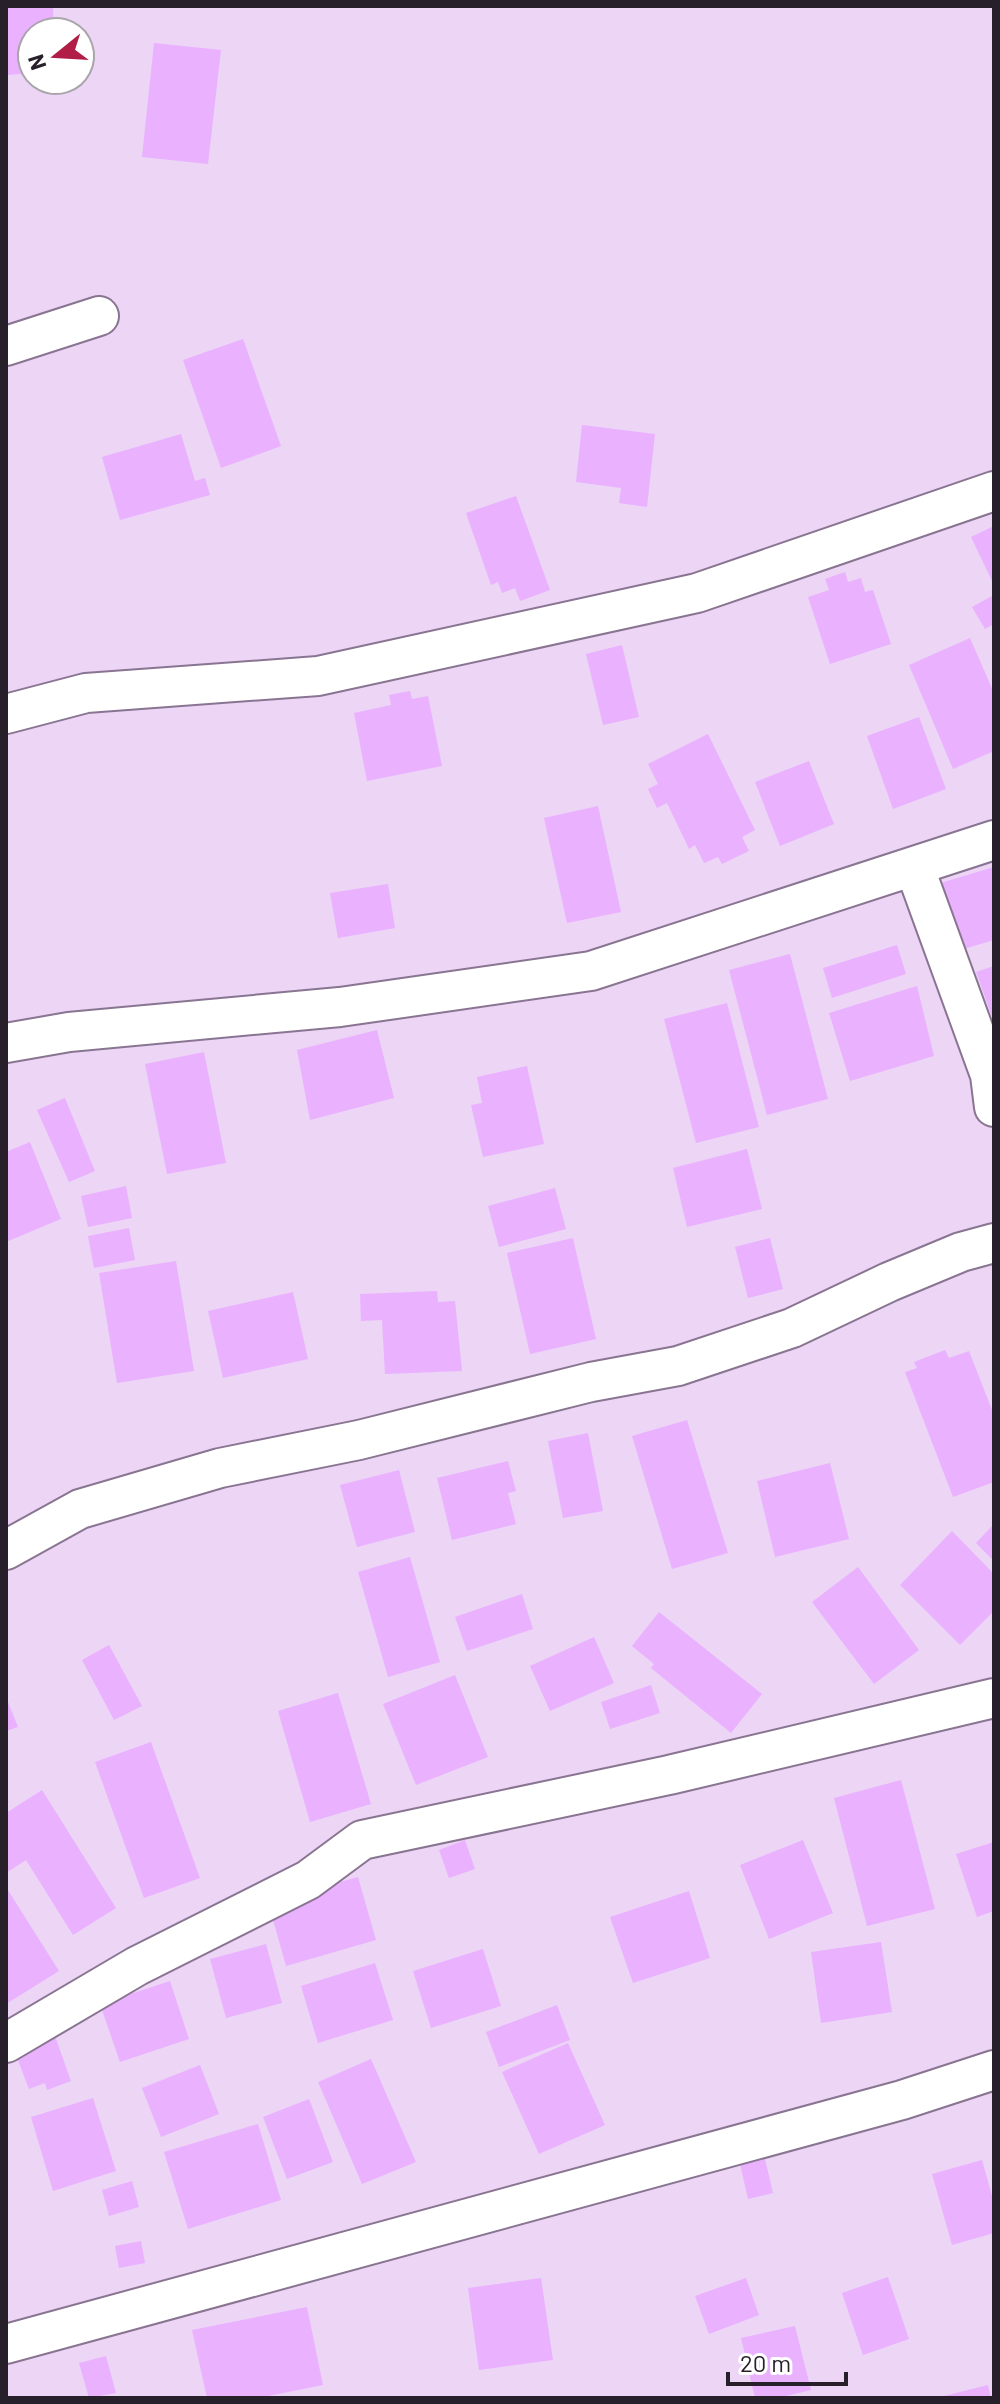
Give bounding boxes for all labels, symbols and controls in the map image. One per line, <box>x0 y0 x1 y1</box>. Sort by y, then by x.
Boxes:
north arrow <box>16 16 96 96</box>
text: N <box>21 52 51 73</box>
scale bar <box>728 2336 846 2386</box>
text: 20 m <box>740 2348 791 2377</box>

